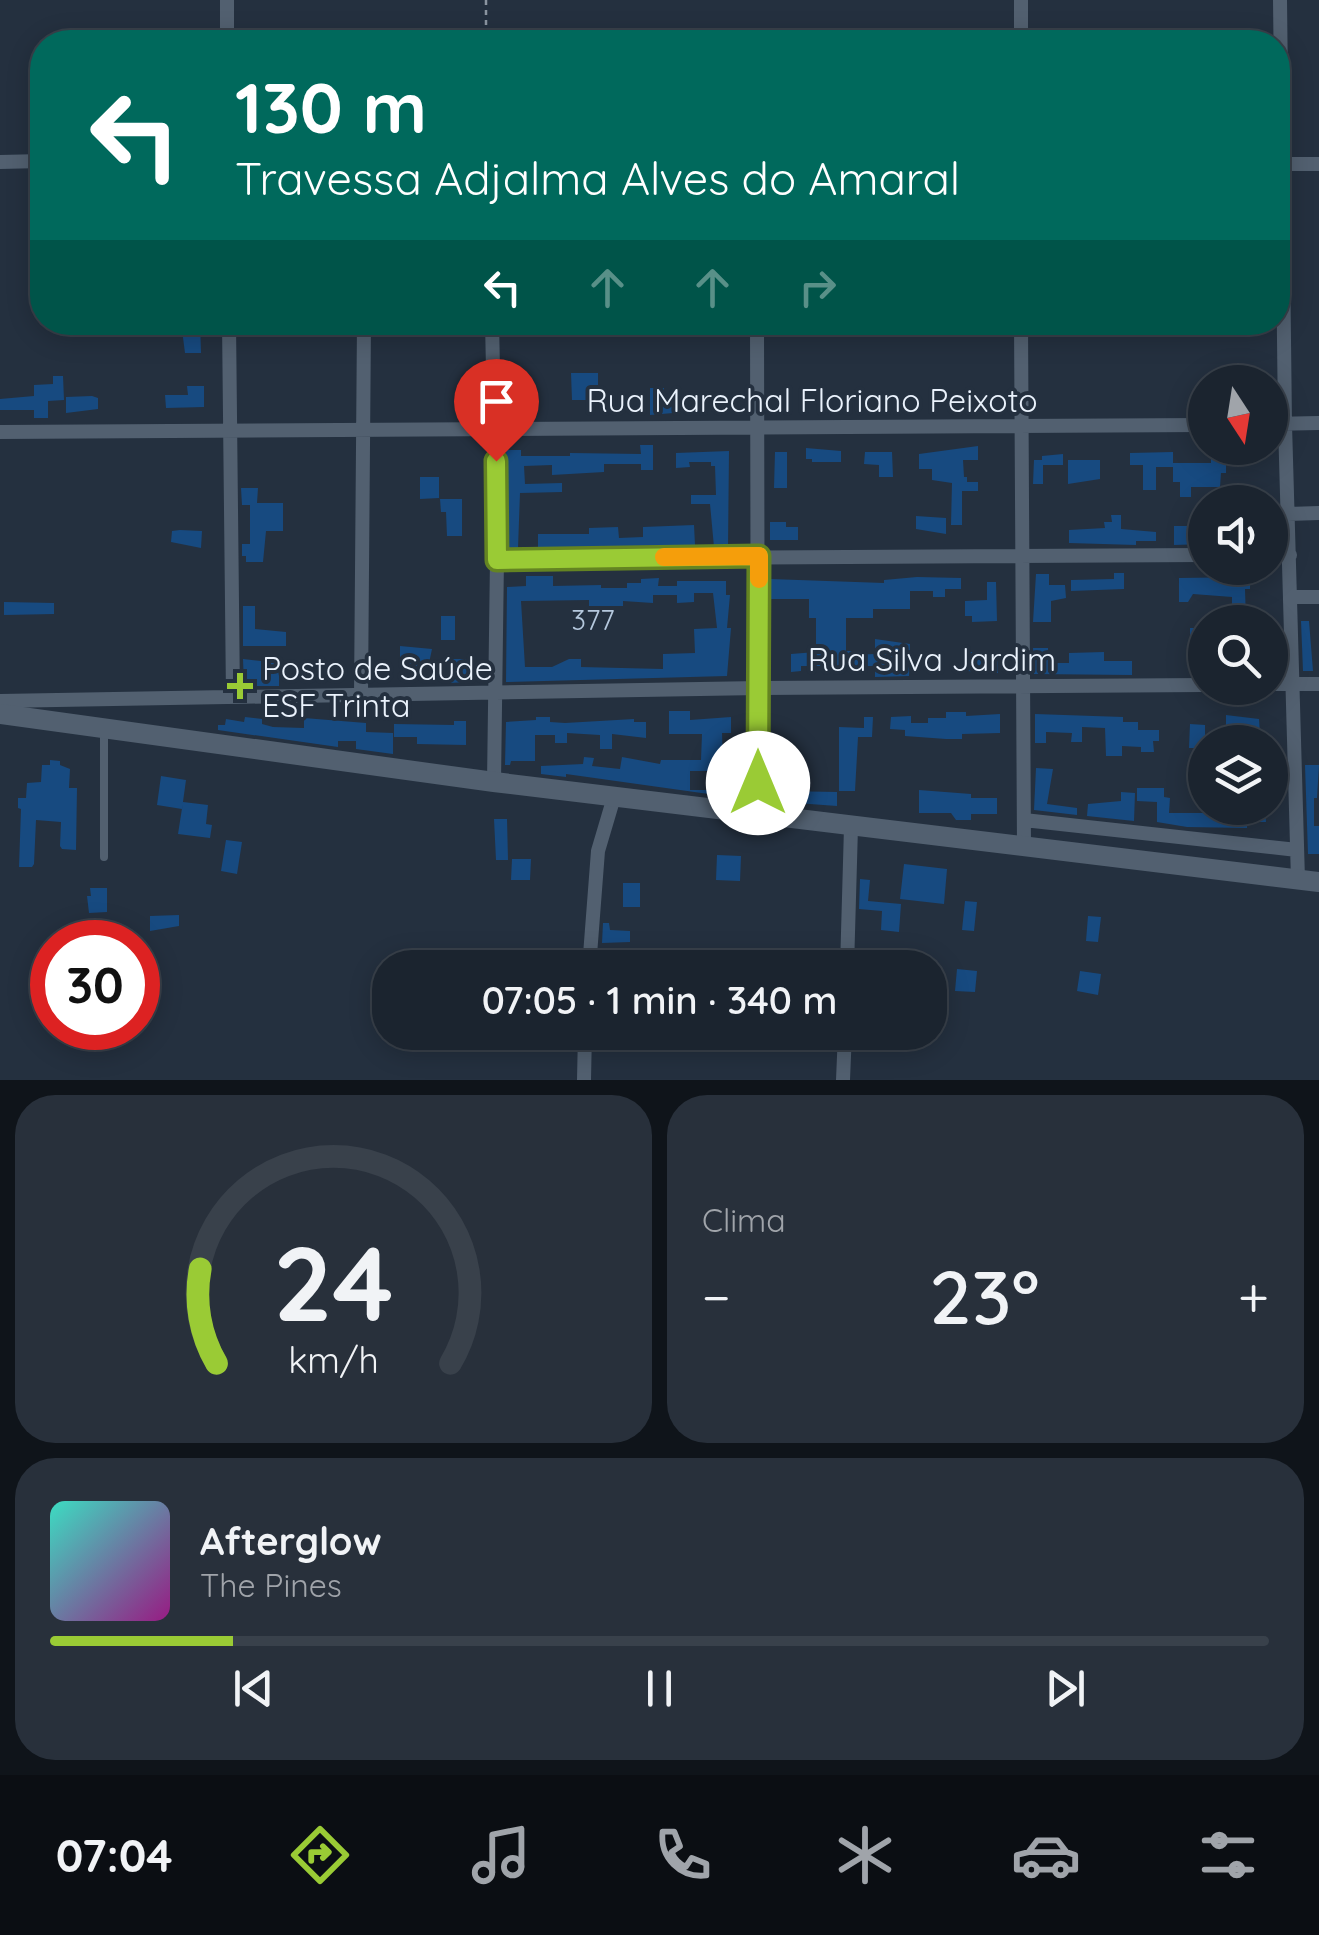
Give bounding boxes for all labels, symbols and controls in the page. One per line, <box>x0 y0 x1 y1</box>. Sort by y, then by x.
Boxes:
text: 130 m <box>235 63 427 151</box>
icon: left <box>70 70 200 200</box>
text: Travessa Adjalma Alves do Amaral <box>235 150 960 206</box>
icon: left <box>475 260 530 315</box>
icon: ahead <box>580 260 635 315</box>
icon: ahead <box>685 260 740 315</box>
icon: right <box>790 260 845 315</box>
pin <box>454 359 539 462</box>
north arrow <box>1188 365 1288 465</box>
map controls <box>1188 365 1288 825</box>
icon: arrive <box>469 374 524 429</box>
street label: Rua Marechal Floriano Peixoto <box>586 380 1038 420</box>
button: sound <box>1188 485 1288 585</box>
house number: 377 <box>571 602 615 637</box>
button: search <box>1188 605 1288 705</box>
street label: Rua Silva Jardim <box>808 639 1056 679</box>
place label: Posto de Saúde ESF Trinta <box>262 648 493 725</box>
marker: Posto de Saúde ESF Trinta <box>227 673 253 699</box>
button: layers <box>1188 725 1288 825</box>
position arrow <box>706 731 810 835</box>
speed limit sign: 30 <box>30 920 160 1050</box>
text: 07:05 · 1 min · 340 m <box>482 976 837 1024</box>
text: Clima <box>702 1200 786 1240</box>
text: 24 <box>273 1217 394 1347</box>
text: 23° <box>929 1249 1039 1343</box>
text: − <box>702 1262 731 1331</box>
text: + <box>1238 1262 1269 1331</box>
text: km/h <box>288 1337 379 1382</box>
text: Afterglow <box>200 1517 382 1565</box>
text: The Pines <box>200 1565 342 1605</box>
icon: previous <box>226 1661 281 1716</box>
icon: pause <box>632 1661 687 1716</box>
icon: next <box>1038 1661 1093 1716</box>
icon: directions <box>285 1820 355 1890</box>
icon: music <box>466 1820 536 1890</box>
icon: phone <box>648 1820 718 1890</box>
icon: climate <box>830 1820 900 1890</box>
icon: car <box>1011 1820 1081 1890</box>
icon: filters <box>1193 1820 1263 1890</box>
text: 07:04 <box>56 1827 173 1883</box>

